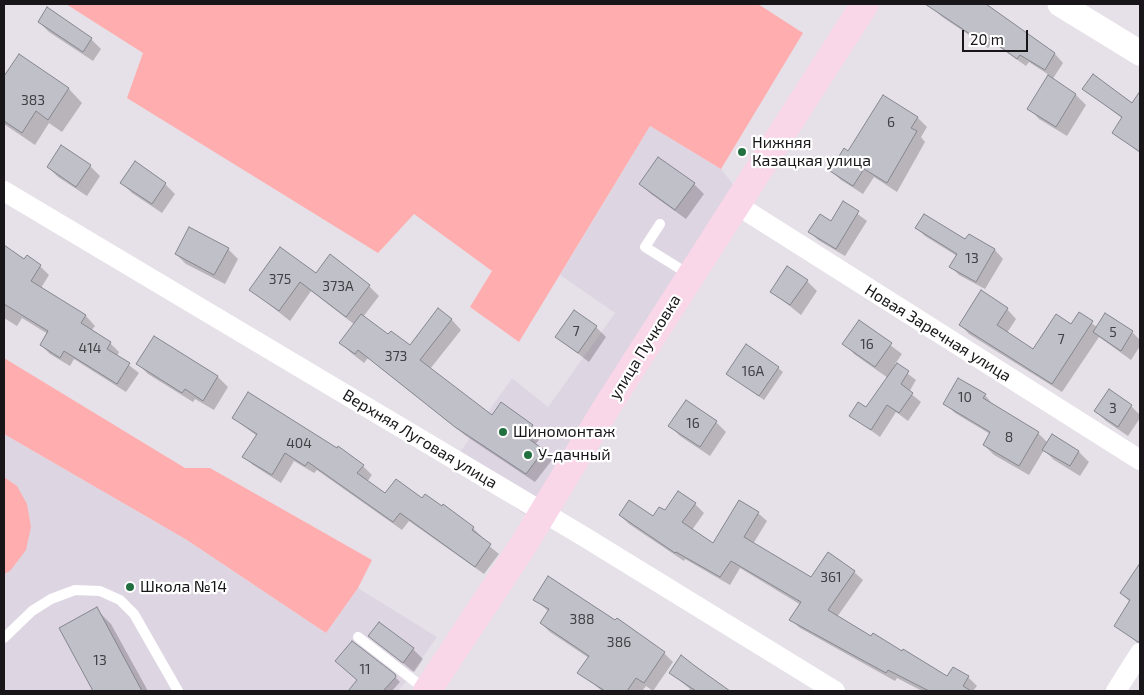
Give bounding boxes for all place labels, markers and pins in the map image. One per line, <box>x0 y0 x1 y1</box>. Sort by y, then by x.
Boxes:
place label: Нижняя Казацкая улица <box>752 133 871 171</box>
marker: Нижняя Казацкая улица <box>736 146 748 158</box>
place label: Шиномонтаж <box>513 422 615 442</box>
marker: Шиномонтаж <box>497 426 509 438</box>
place label: У-дачный <box>538 445 611 465</box>
marker: У-дачный <box>522 449 534 461</box>
place label: Школа №14 <box>140 577 227 597</box>
marker: Школа №14 <box>124 581 136 593</box>

